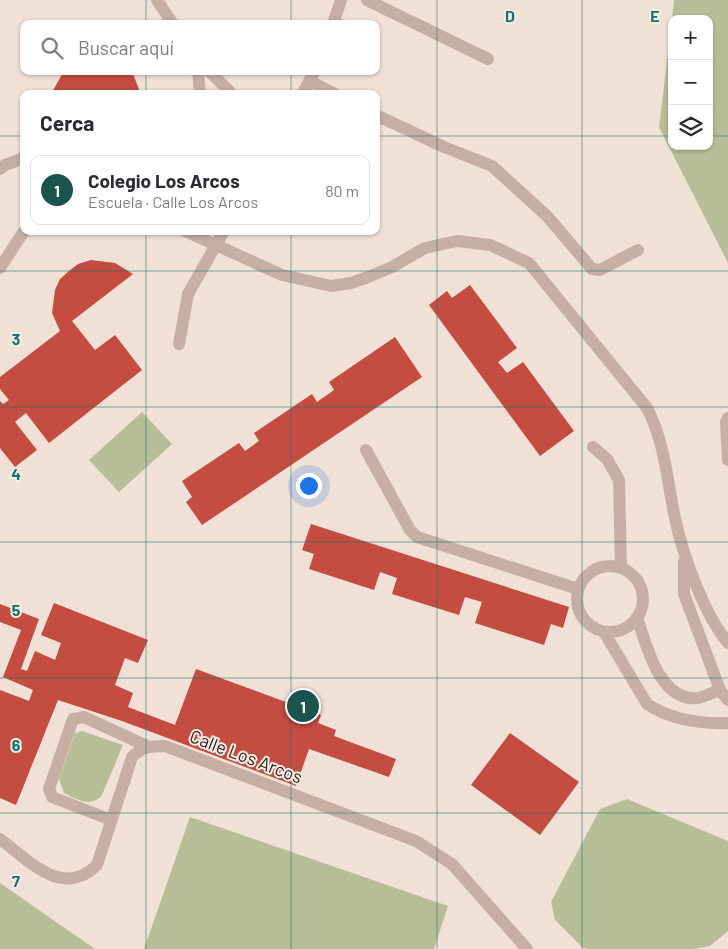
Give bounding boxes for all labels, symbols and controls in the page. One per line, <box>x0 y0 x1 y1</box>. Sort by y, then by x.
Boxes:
text: D <box>505 6 515 25</box>
text: E <box>650 6 660 25</box>
map controls <box>668 15 713 150</box>
button: + <box>668 15 713 60</box>
search box <box>20 20 380 75</box>
icon: search <box>38 34 66 62</box>
text: Buscar aquí <box>78 36 174 59</box>
button: − <box>668 60 713 105</box>
button: layers <box>668 105 713 150</box>
text: Cerca <box>40 110 94 135</box>
text: Colegio Los Arcos <box>88 169 240 192</box>
text: 1 <box>54 181 60 200</box>
text: 80 m <box>325 181 359 200</box>
text: Escuela · Calle Los Arcos <box>88 192 258 211</box>
text: 3 <box>12 329 20 348</box>
text: 4 <box>11 464 21 483</box>
your location <box>296 473 322 499</box>
text: 5 <box>12 600 21 619</box>
pin: 1 <box>287 687 319 725</box>
street label: Calle Los Arcos <box>187 724 306 788</box>
text: 6 <box>12 735 21 754</box>
text: 7 <box>12 871 20 890</box>

